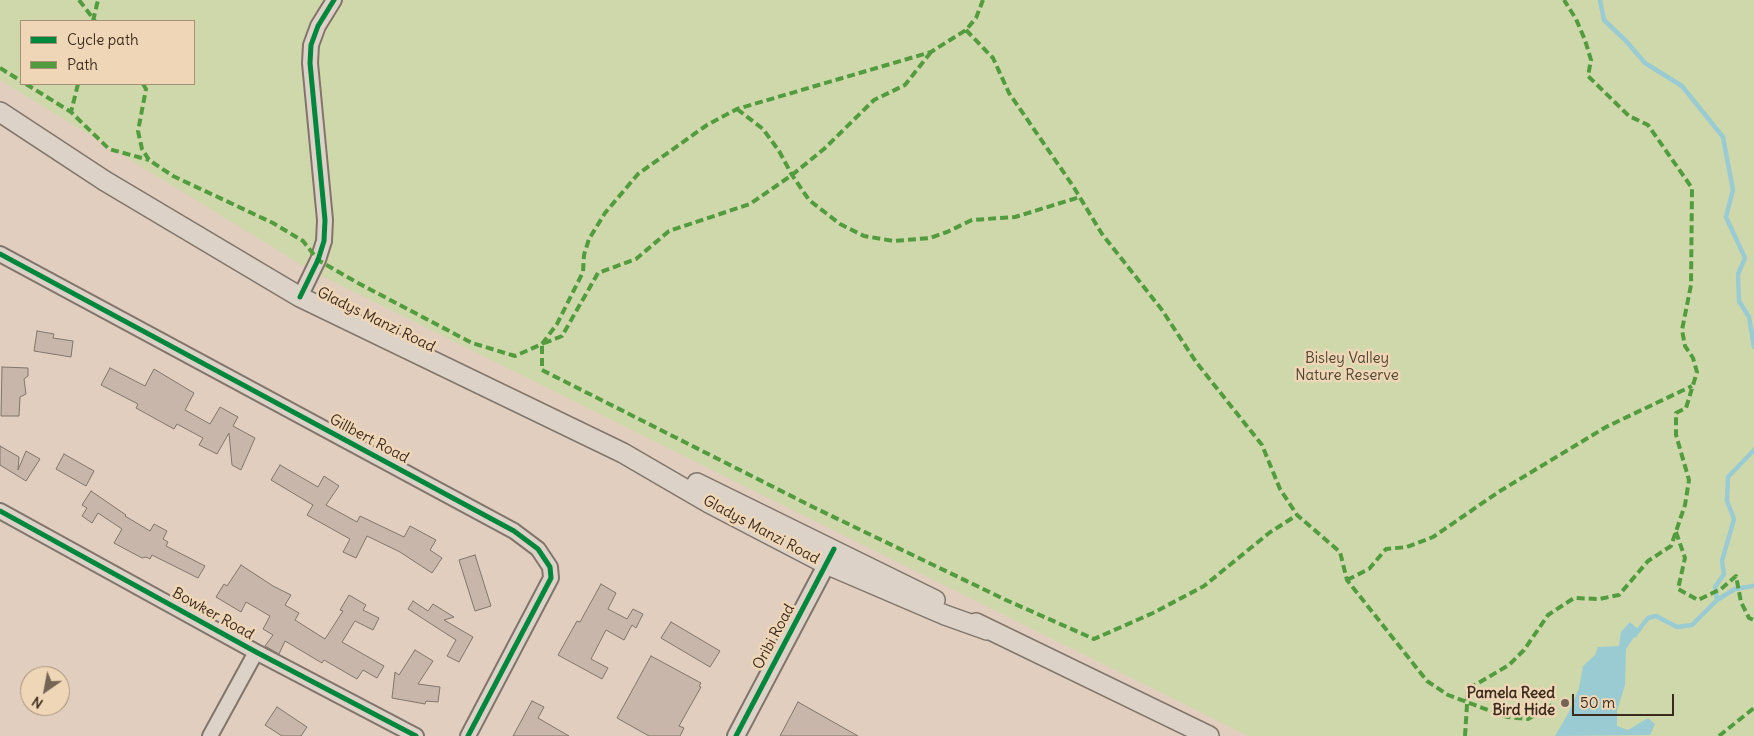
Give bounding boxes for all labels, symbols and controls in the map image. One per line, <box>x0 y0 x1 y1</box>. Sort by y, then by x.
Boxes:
legend <box>20 20 195 85</box>
text: Cycle path <box>67 30 139 49</box>
text: Path <box>67 55 98 74</box>
street label: Gladys Manzi Road <box>314 284 438 356</box>
park label: Bisley Valley Nature Reserve <box>1295 350 1399 385</box>
street label: Gillbert Road <box>326 411 412 467</box>
street label: Gladys Manzi Road <box>700 492 822 568</box>
street label: Bowker Road <box>169 584 257 644</box>
street label: Oribi Road <box>749 601 799 673</box>
north arrow <box>20 666 70 716</box>
scale bar <box>1574 684 1676 716</box>
place label: Pamela Reed Bird Hide <box>1467 685 1555 720</box>
text: N <box>28 693 46 713</box>
text: 50 m <box>1580 693 1615 712</box>
marker: Pamela Reed Bird Hide <box>1559 697 1571 709</box>

